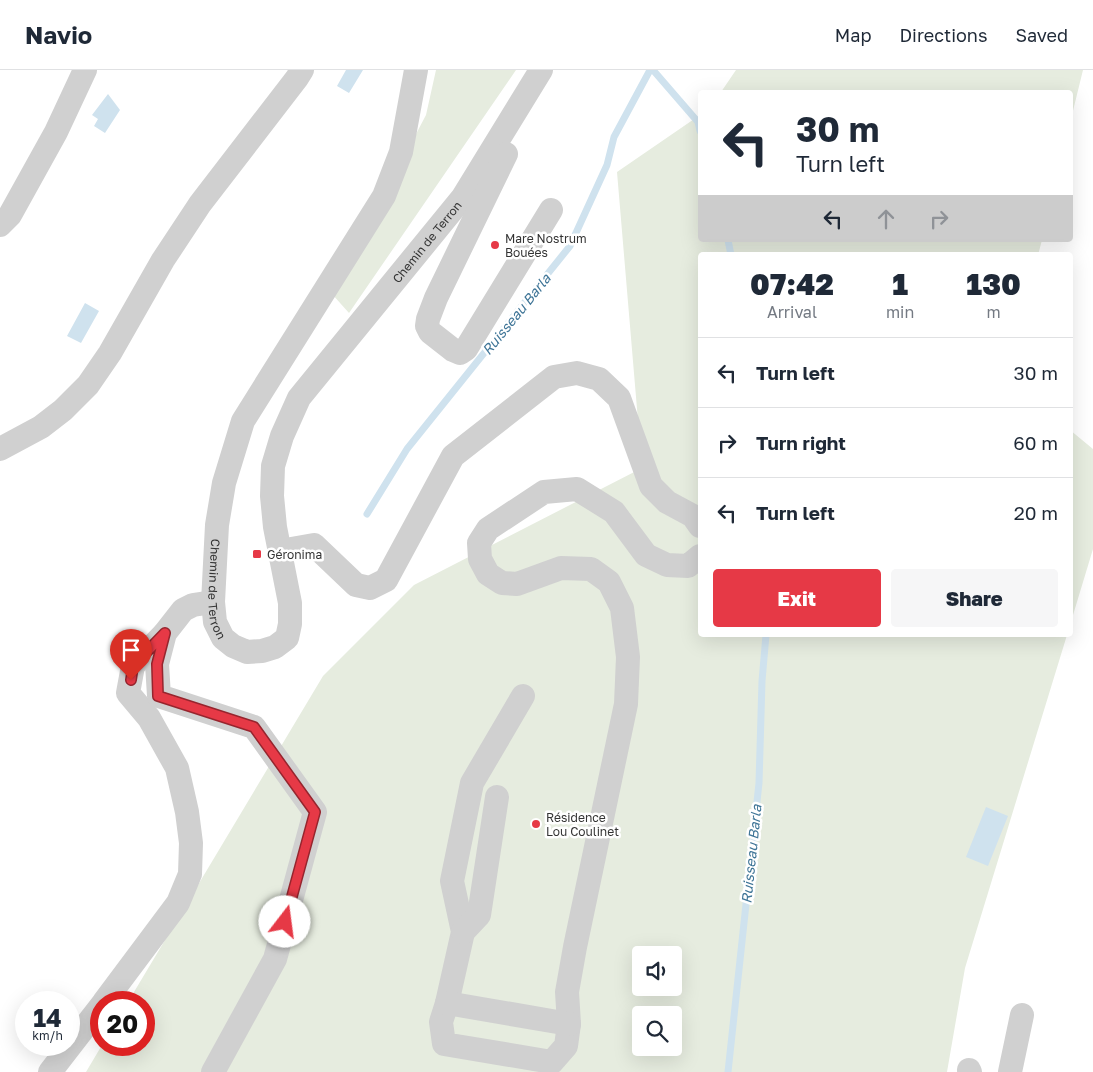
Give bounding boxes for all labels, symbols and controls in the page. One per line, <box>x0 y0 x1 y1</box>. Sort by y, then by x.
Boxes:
text: Navio <box>25 20 92 49</box>
text: Map <box>835 24 871 46</box>
text: Directions <box>899 24 987 46</box>
text: Saved <box>1015 24 1068 46</box>
text: 30 m <box>796 108 879 150</box>
icon: left <box>713 110 778 175</box>
text: Turn left <box>796 150 885 177</box>
street label: Chemin de Terron <box>389 198 464 286</box>
icon: left <box>819 205 847 233</box>
icon: ahead <box>872 205 900 233</box>
icon: right <box>925 205 953 233</box>
place label: Mare Nostrum Bouées <box>505 231 587 260</box>
marker: Mare Nostrum Bouées <box>489 239 501 251</box>
text: 07:42 <box>750 266 834 302</box>
text: 1 <box>892 266 908 302</box>
text: 130 <box>966 266 1021 302</box>
water label: Ruisseau Barla <box>478 269 555 358</box>
text: Arrival <box>767 302 817 322</box>
text: min <box>886 302 914 322</box>
text: m <box>987 302 1001 322</box>
icon: left <box>713 359 741 387</box>
text: Turn left <box>756 361 835 384</box>
text: 30 m <box>1014 361 1058 384</box>
icon: right <box>713 429 741 457</box>
text: Turn right <box>756 431 846 454</box>
text: 60 m <box>1013 431 1058 454</box>
icon: left <box>713 499 741 527</box>
text: Turn left <box>756 501 835 524</box>
text: 20 m <box>1014 501 1058 524</box>
street label: Chemin de Terron <box>205 538 230 641</box>
place label: Géronima <box>267 547 322 562</box>
marker: Géronima <box>251 548 263 560</box>
button: Exit <box>713 569 881 627</box>
button: Share <box>891 569 1058 627</box>
pin <box>110 629 152 680</box>
icon: arrive <box>117 636 145 664</box>
water label: Ruisseau Barla <box>737 803 765 904</box>
place label: Résidence Lou Coulinet <box>546 810 619 839</box>
marker: Résidence Lou Coulinet <box>530 818 542 830</box>
position arrow <box>258 895 310 947</box>
map controls <box>632 946 682 1056</box>
button: sound <box>632 946 682 996</box>
speed limit sign: 20 <box>90 991 155 1056</box>
text: 14 <box>33 1002 62 1033</box>
button: search <box>632 1006 682 1056</box>
text: km/h <box>32 1028 63 1043</box>

